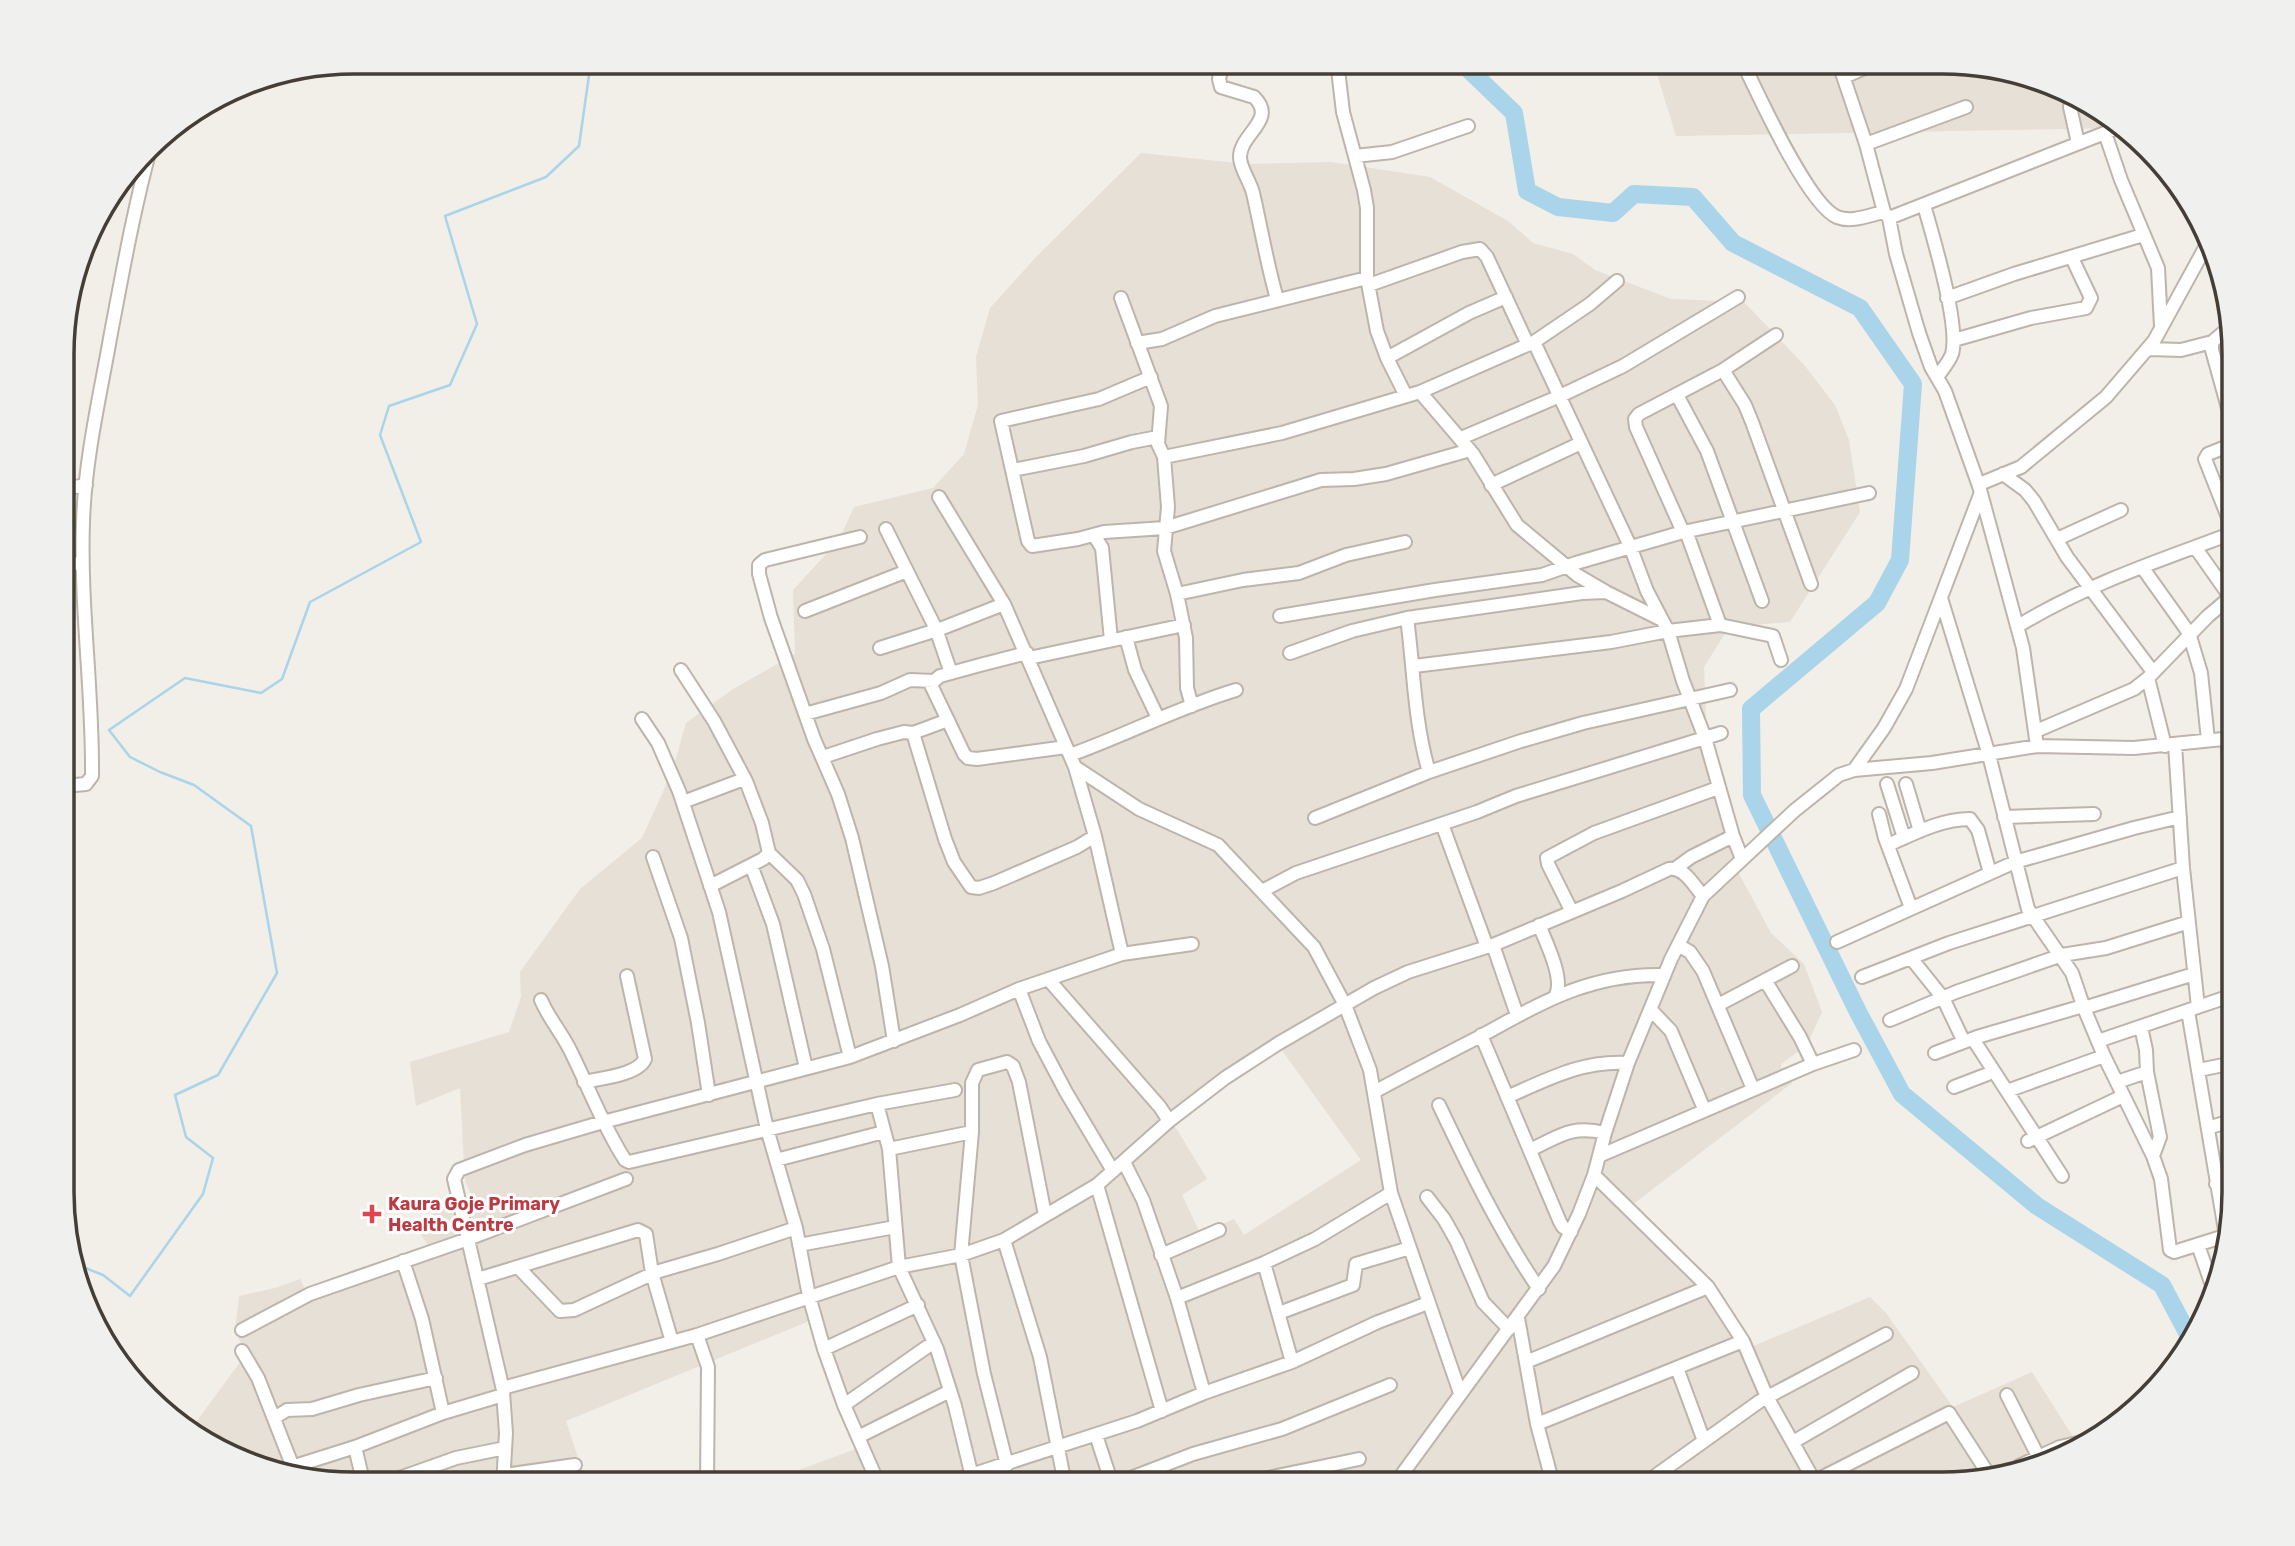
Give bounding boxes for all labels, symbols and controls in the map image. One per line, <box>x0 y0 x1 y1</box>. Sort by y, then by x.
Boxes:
place label: Kaura Goje Primary Health Centre <box>388 1193 560 1236</box>
marker: Kaura Goje Primary Health Centre <box>362 1204 382 1224</box>

